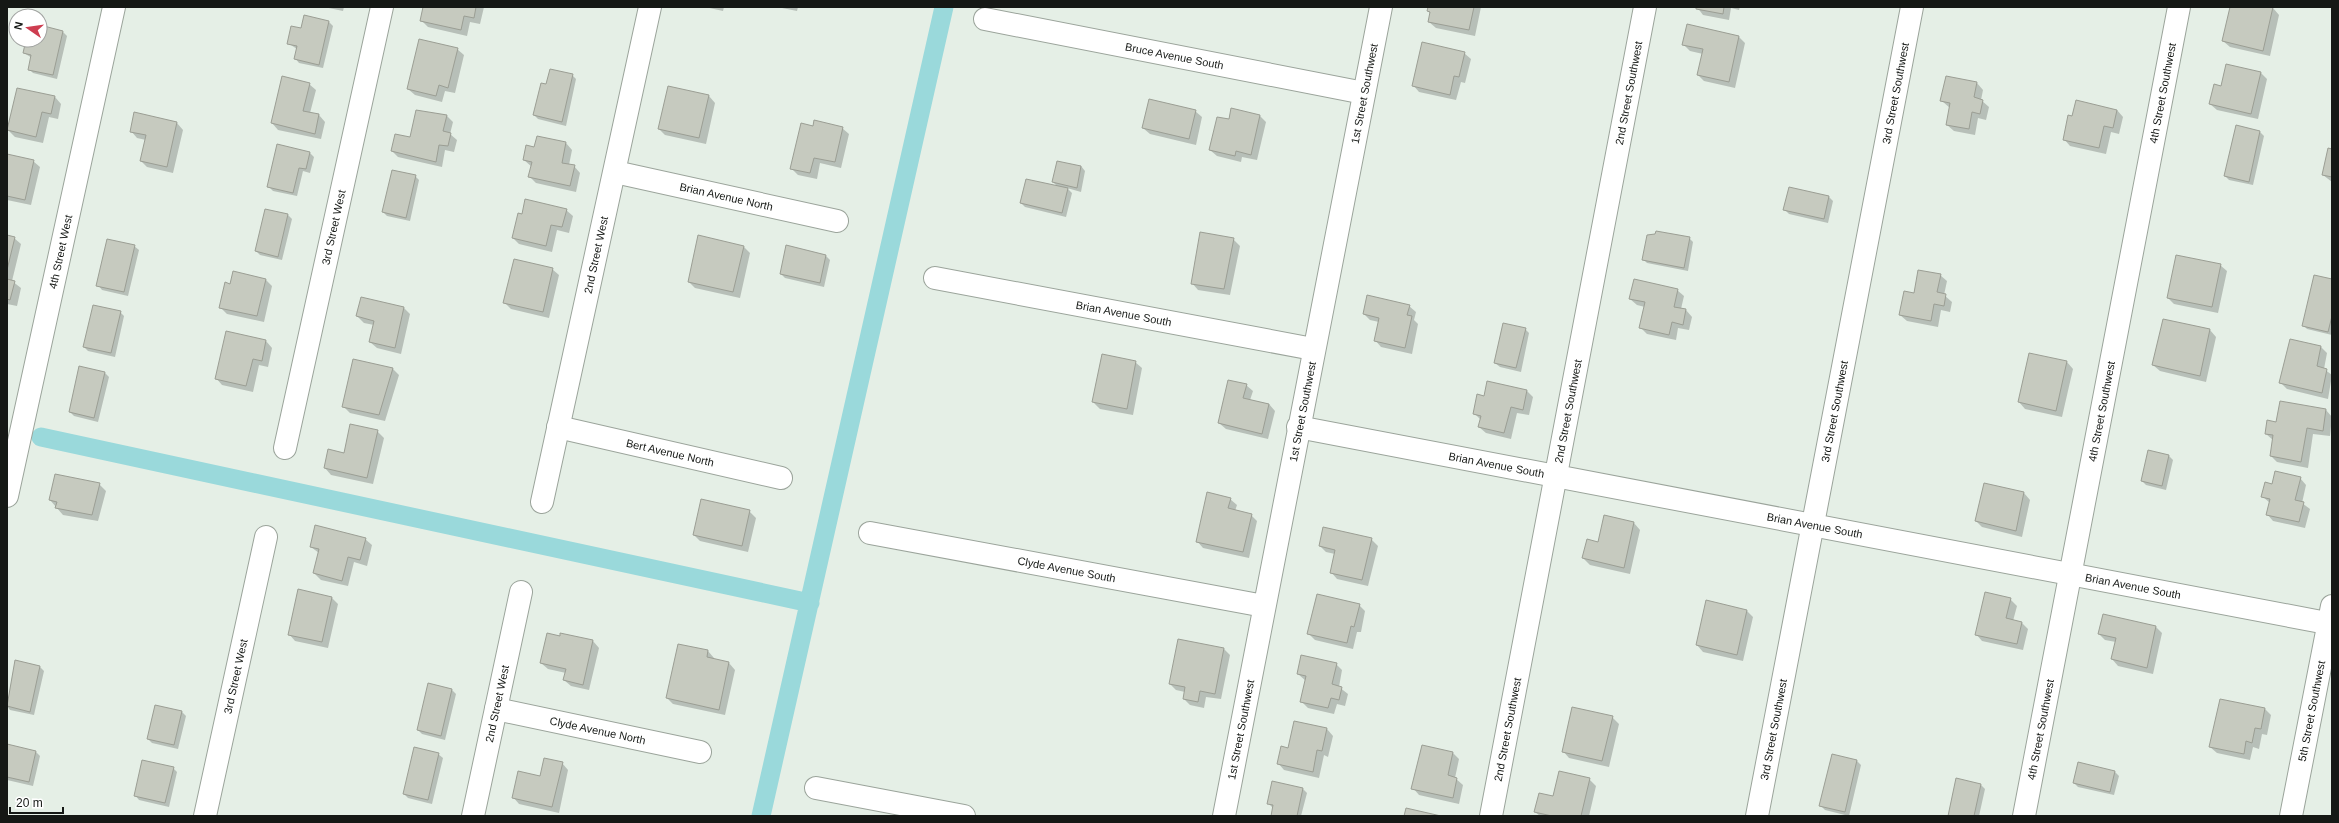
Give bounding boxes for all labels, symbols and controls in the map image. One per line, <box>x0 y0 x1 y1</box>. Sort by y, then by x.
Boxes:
north arrow <box>8 8 48 48</box>
text: N <box>12 20 25 31</box>
street label: Bruce Avenue South <box>1124 40 1225 71</box>
street label: 2nd Street Southwest <box>1613 40 1644 146</box>
street label: 1st Street Southwest <box>1349 42 1380 145</box>
street label: 3rd Street Southwest <box>1880 42 1911 145</box>
street label: 4th Street Southwest <box>2147 42 2178 144</box>
street label: Brian Avenue North <box>678 180 774 213</box>
street label: 3rd Street West <box>319 189 348 266</box>
street label: 4th Street West <box>46 214 74 290</box>
street label: 2nd Street West <box>582 215 610 295</box>
street label: Brian Avenue South <box>1075 299 1173 328</box>
street label: 2nd Street Southwest <box>1552 358 1584 464</box>
street label: 3rd Street Southwest <box>1819 360 1850 463</box>
street label: 4th Street Southwest <box>2086 360 2117 463</box>
street label: 1st Street Southwest <box>1287 361 1318 463</box>
street label: Bert Avenue North <box>625 437 715 468</box>
street label: Brian Avenue South <box>1448 450 1545 480</box>
street label: Brian Avenue South <box>1766 510 1864 540</box>
street label: Clyde Avenue South <box>1017 554 1117 584</box>
street label: Brian Avenue South <box>2084 571 2182 601</box>
street label: 3rd Street West <box>222 638 250 715</box>
street label: 5th Street Southwest <box>2296 660 2327 762</box>
street label: 2nd Street West <box>483 664 511 743</box>
street label: 2nd Street Southwest <box>1492 677 1523 782</box>
street label: 3rd Street Southwest <box>1758 678 1789 781</box>
street label: 4th Street Southwest <box>2025 678 2056 781</box>
street label: 1st Street Southwest <box>1225 679 1256 781</box>
street label: Clyde Avenue North <box>549 714 647 746</box>
scale bar <box>10 789 63 815</box>
text: 20 m <box>16 796 43 810</box>

